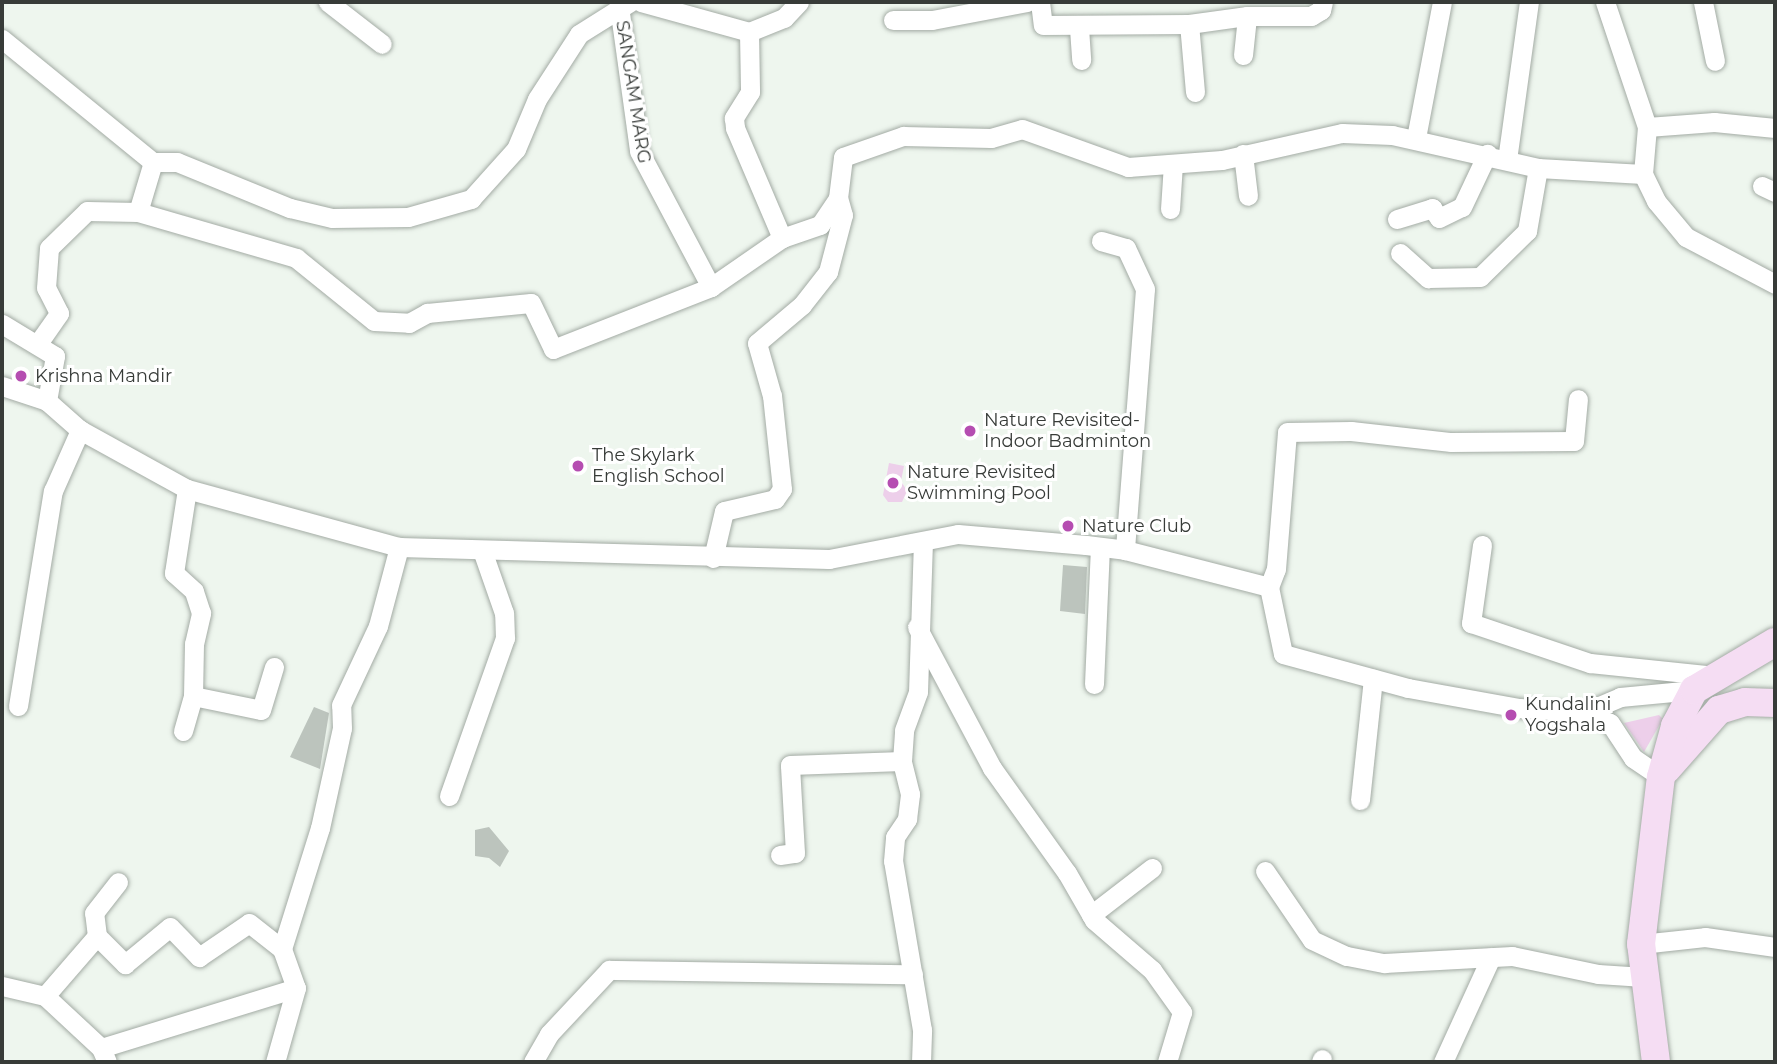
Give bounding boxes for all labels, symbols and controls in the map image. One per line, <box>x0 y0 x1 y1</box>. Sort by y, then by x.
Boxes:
street label: SANGAM MARG <box>611 19 655 165</box>
place label: Krishna Mandir <box>35 365 172 387</box>
marker: Krishna Mandir <box>13 368 29 384</box>
place label: Nature Revisited- Indoor Badminton <box>984 410 1151 452</box>
marker: Nature Revisited- Indoor Badminton <box>962 423 978 439</box>
place label: The Skylark English School <box>592 445 725 488</box>
marker: The Skylark English School <box>570 458 586 474</box>
place label: Nature Revisited Swimming Pool <box>907 462 1056 504</box>
marker: Nature Revisited Swimming Pool <box>885 475 901 491</box>
place label: Nature Club <box>1082 515 1191 537</box>
marker: Nature Club <box>1060 518 1076 534</box>
place label: Kundalini Yogshala <box>1525 694 1611 736</box>
marker: Kundalini Yogshala <box>1503 707 1519 723</box>

